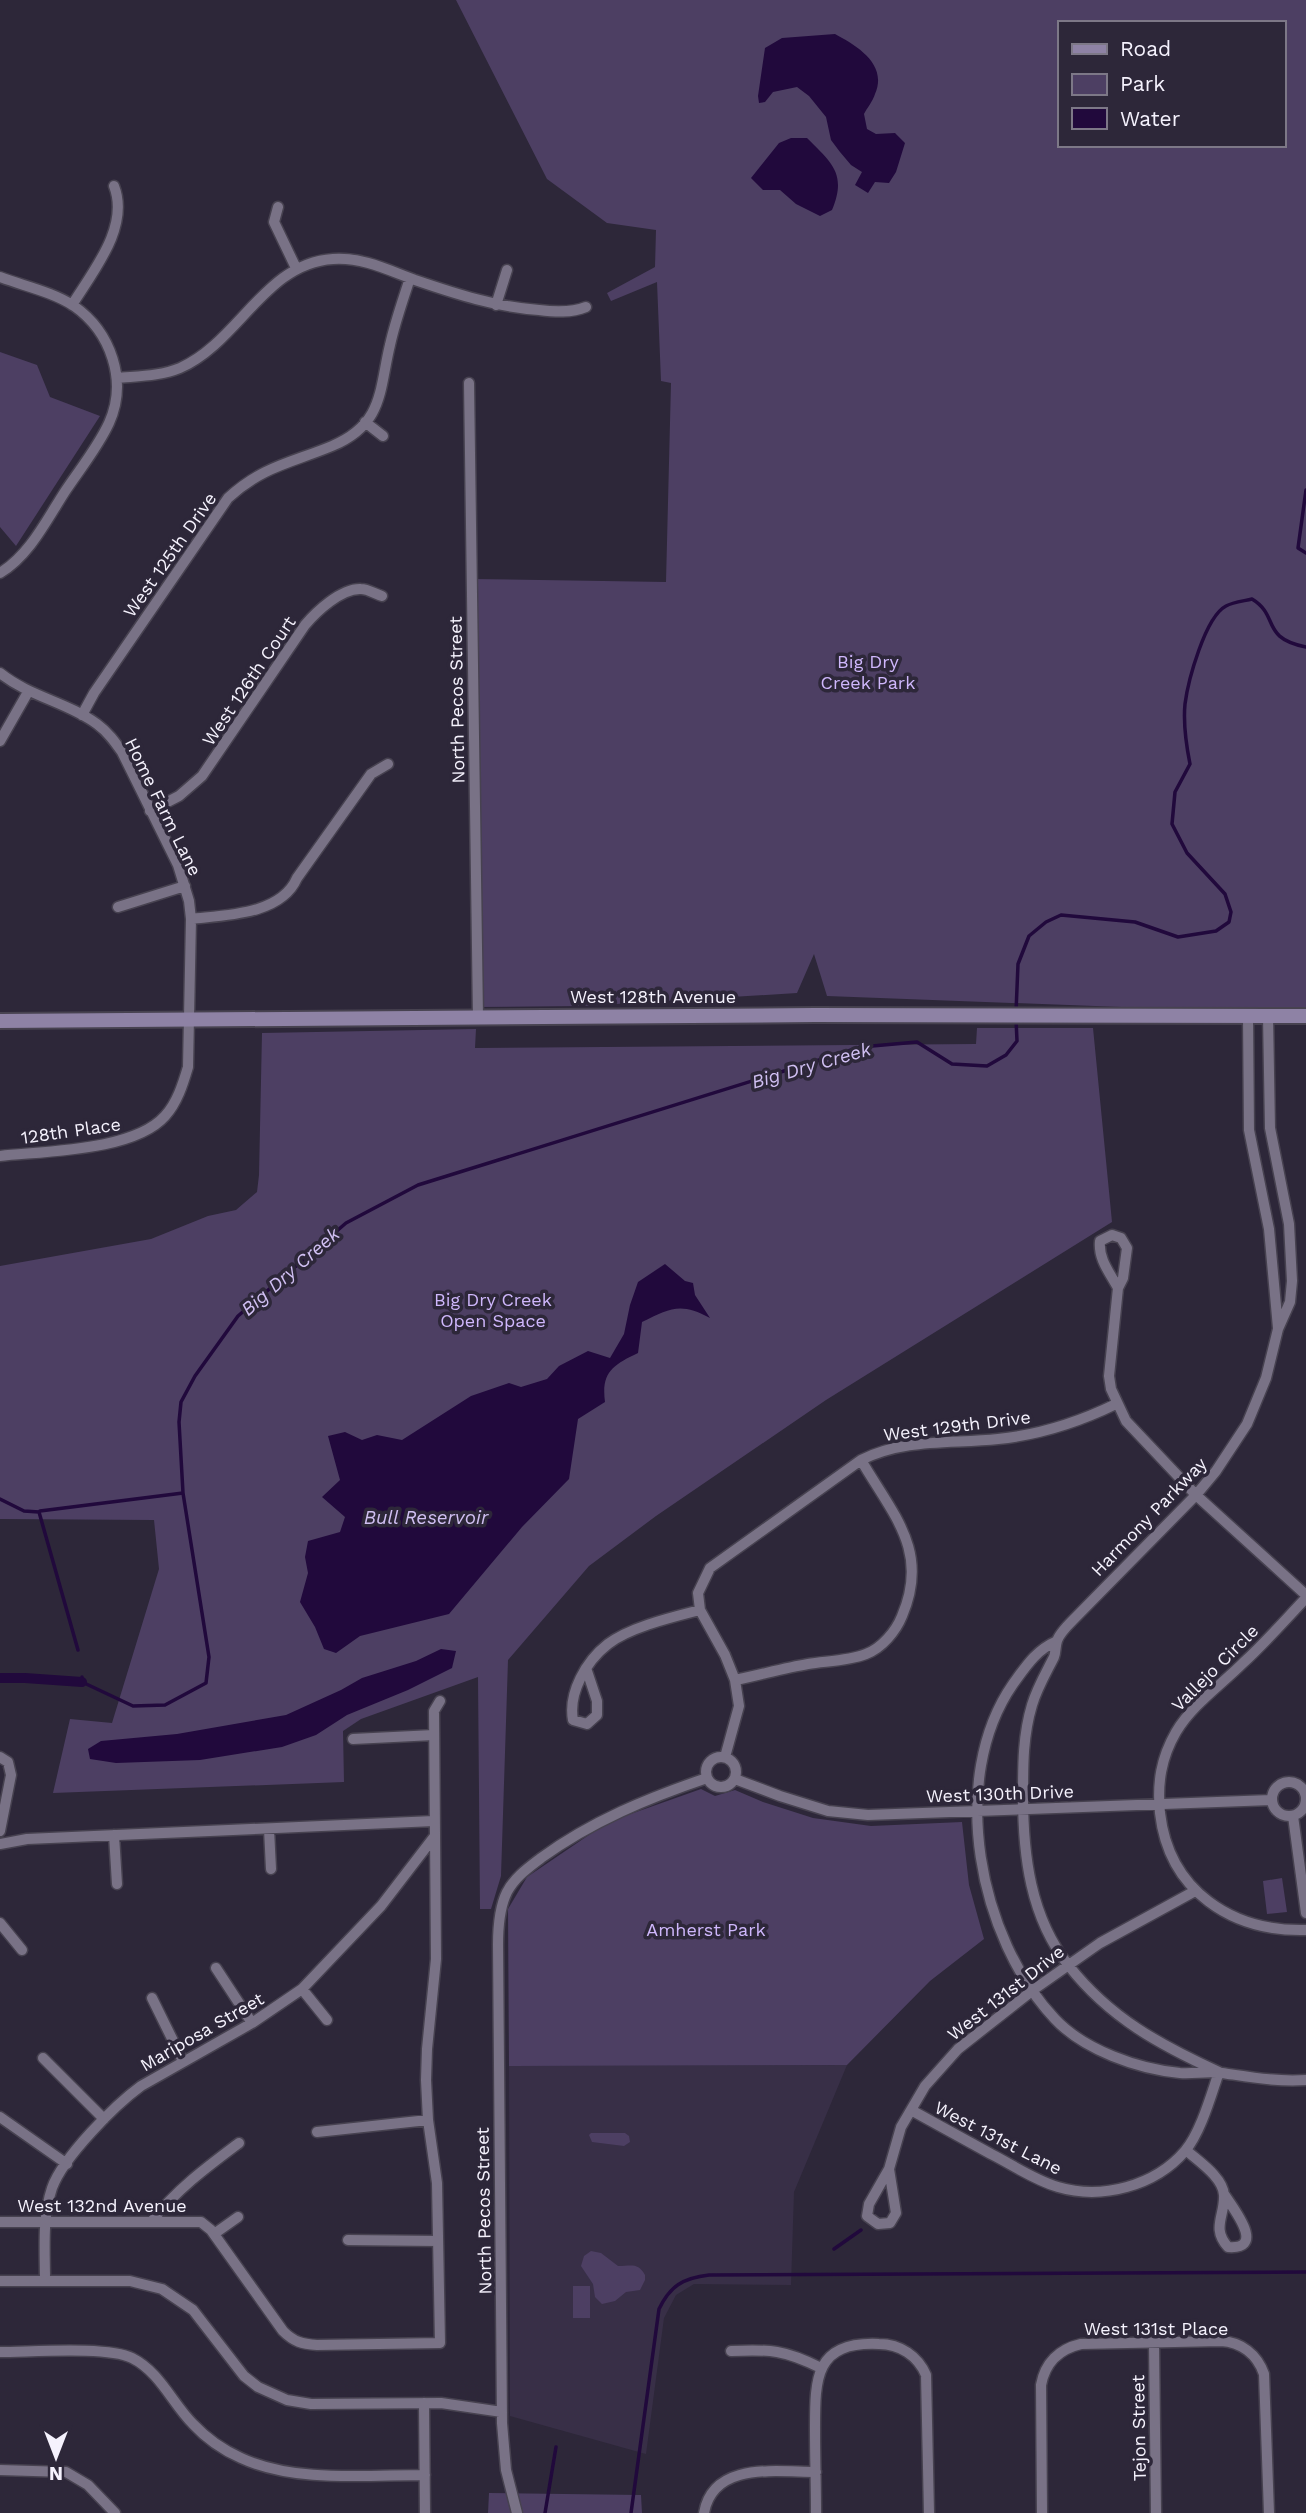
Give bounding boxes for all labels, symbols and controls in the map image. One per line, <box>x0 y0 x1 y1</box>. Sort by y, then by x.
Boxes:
legend <box>1058 21 1285 147</box>
text: Road <box>1120 36 1171 61</box>
text: Park <box>1120 71 1165 96</box>
text: Water <box>1120 106 1181 131</box>
street label: West 125th Drive <box>119 488 220 621</box>
street label: West 126th Court <box>197 612 300 750</box>
street label: North Pecos Street <box>445 616 468 784</box>
park label: Big Dry Creek Park <box>821 651 915 693</box>
street label: Home Farm Lane <box>121 734 206 879</box>
street label: West 128th Avenue <box>570 986 736 1007</box>
water label: Big Dry Creek <box>749 1037 874 1094</box>
street label: 128th Place <box>20 1113 122 1148</box>
water label: Big Dry Creek <box>236 1222 345 1320</box>
park label: Big Dry Creek Open Space <box>434 1289 552 1331</box>
street label: West 129th Drive <box>882 1406 1032 1445</box>
street label: Harmony Parkway <box>1087 1452 1211 1580</box>
water label: Bull Reservoir <box>364 1506 489 1529</box>
street label: Vallejo Circle <box>1167 1620 1262 1715</box>
street label: West 130th Drive <box>926 1780 1074 1807</box>
park label: Amherst Park <box>646 1919 766 1940</box>
street label: West 131st Drive <box>943 1941 1068 2045</box>
street label: Mariposa Street <box>136 1987 268 2075</box>
street label: West 131st Lane <box>931 2096 1065 2179</box>
street label: North Pecos Street <box>472 2127 495 2295</box>
street label: West 132nd Avenue <box>17 2195 187 2216</box>
street label: West 131st Place <box>1084 2318 1228 2339</box>
street label: Tejon Street <box>1127 2374 1150 2481</box>
north arrow <box>21 2422 91 2492</box>
text: N <box>49 2462 63 2485</box>

